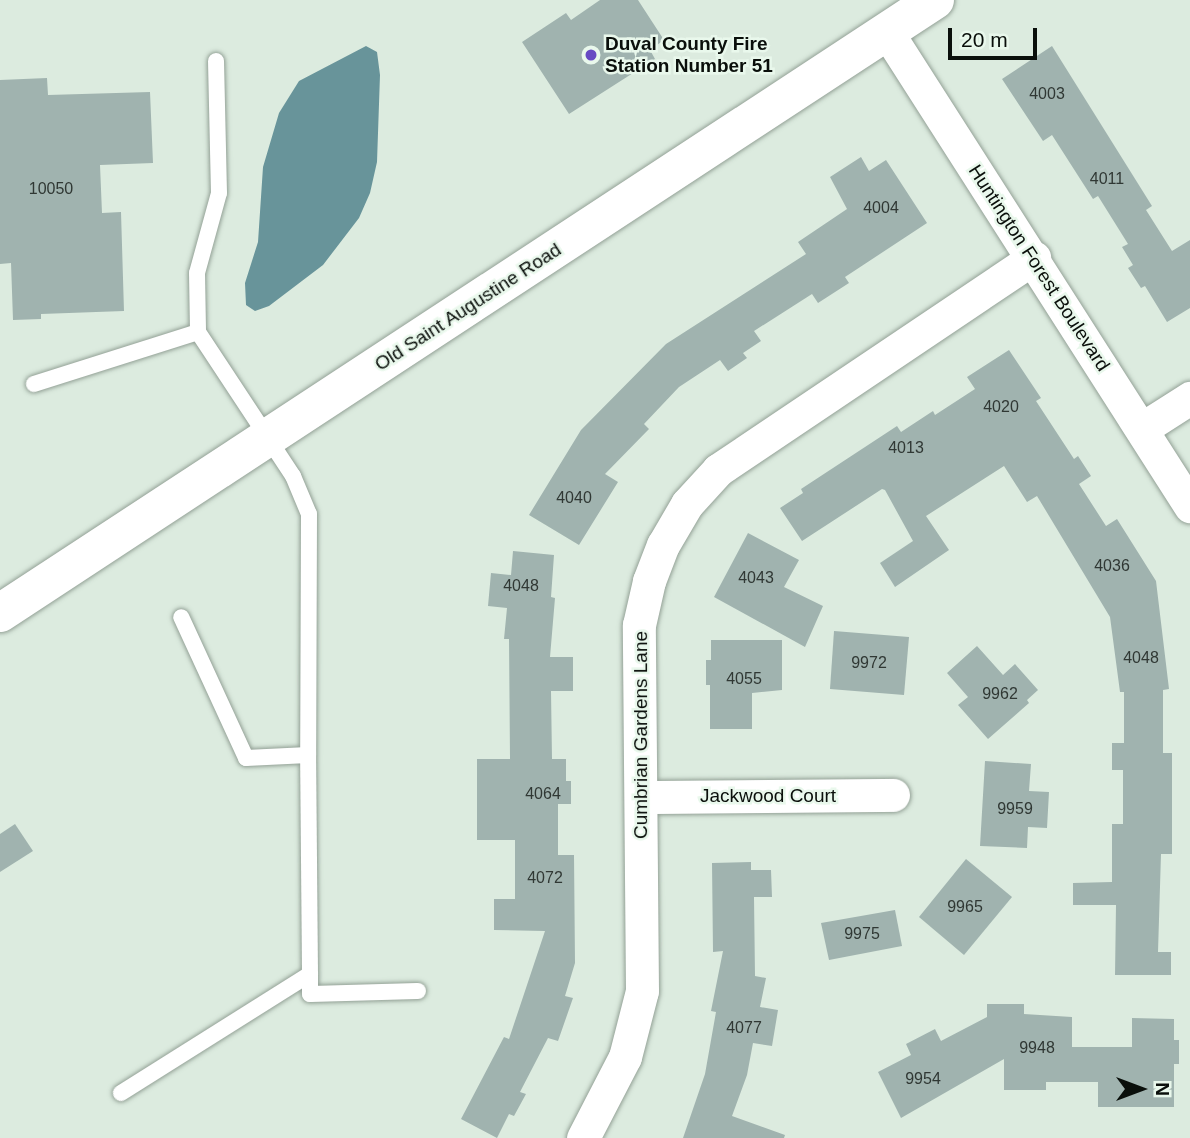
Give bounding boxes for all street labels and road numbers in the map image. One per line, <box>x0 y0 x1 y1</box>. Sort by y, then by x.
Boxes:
street label: Huntington Forest Boulevard <box>964 160 1114 376</box>
street label: Old Saint Augustine Road <box>370 238 566 376</box>
street label: Cumbrian Gardens Lane <box>630 631 652 839</box>
street label: Jackwood Court <box>700 785 836 807</box>

